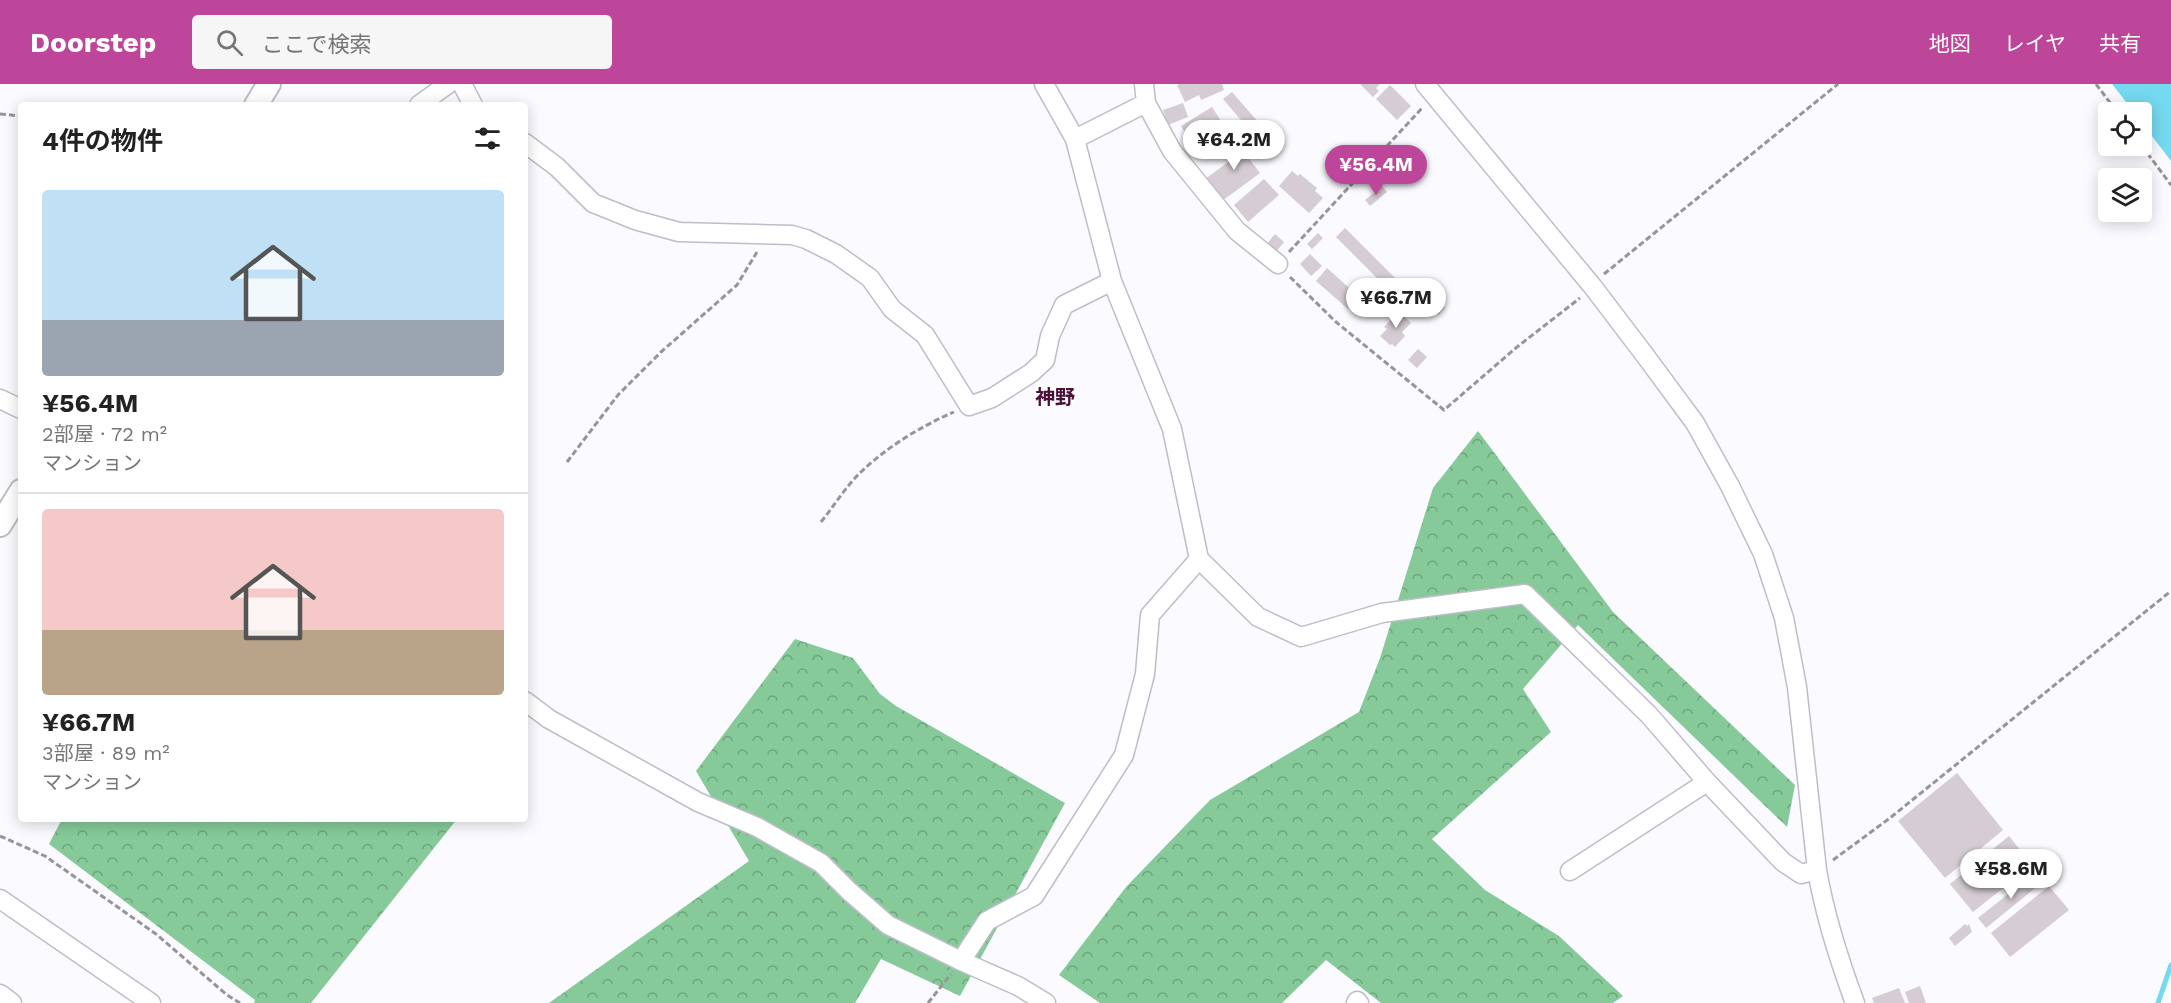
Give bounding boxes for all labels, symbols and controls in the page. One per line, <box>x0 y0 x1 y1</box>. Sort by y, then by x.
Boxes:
search box <box>192 15 612 69</box>
text: Doorstep <box>30 26 156 59</box>
icon: search <box>213 26 246 59</box>
text: 地図 <box>1929 31 1971 56</box>
text: レイヤ <box>2004 31 2066 56</box>
text: 共有 <box>2099 31 2141 56</box>
text: ここで検索 <box>261 32 371 57</box>
map controls <box>2098 102 2152 222</box>
button: locate <box>2098 102 2152 156</box>
pin: ¥64.2M <box>1185 120 1283 171</box>
icon: filters <box>471 122 504 155</box>
text: 4件の物件 <box>42 126 163 156</box>
text: ¥64.2M <box>1197 127 1271 151</box>
pin: ¥56.4M <box>1327 145 1425 196</box>
text: ¥56.4M <box>1339 152 1413 176</box>
button: layers <box>2098 168 2152 222</box>
icon: home <box>219 229 327 337</box>
pin: ¥66.7M <box>1347 278 1445 329</box>
text: ¥66.7M <box>1360 285 1432 309</box>
district label: 神野 <box>1035 385 1075 409</box>
text: ¥56.4M <box>42 388 138 418</box>
text: 2部屋 · 72 m² <box>42 422 167 446</box>
text: マンション <box>42 451 142 475</box>
icon: home <box>219 548 327 656</box>
text: ¥66.7M <box>42 707 135 737</box>
text: 3部屋 · 89 m² <box>42 741 170 765</box>
text: マンション <box>42 770 142 794</box>
pin: ¥58.6M <box>1962 849 2060 900</box>
text: ¥58.6M <box>1974 856 2048 880</box>

